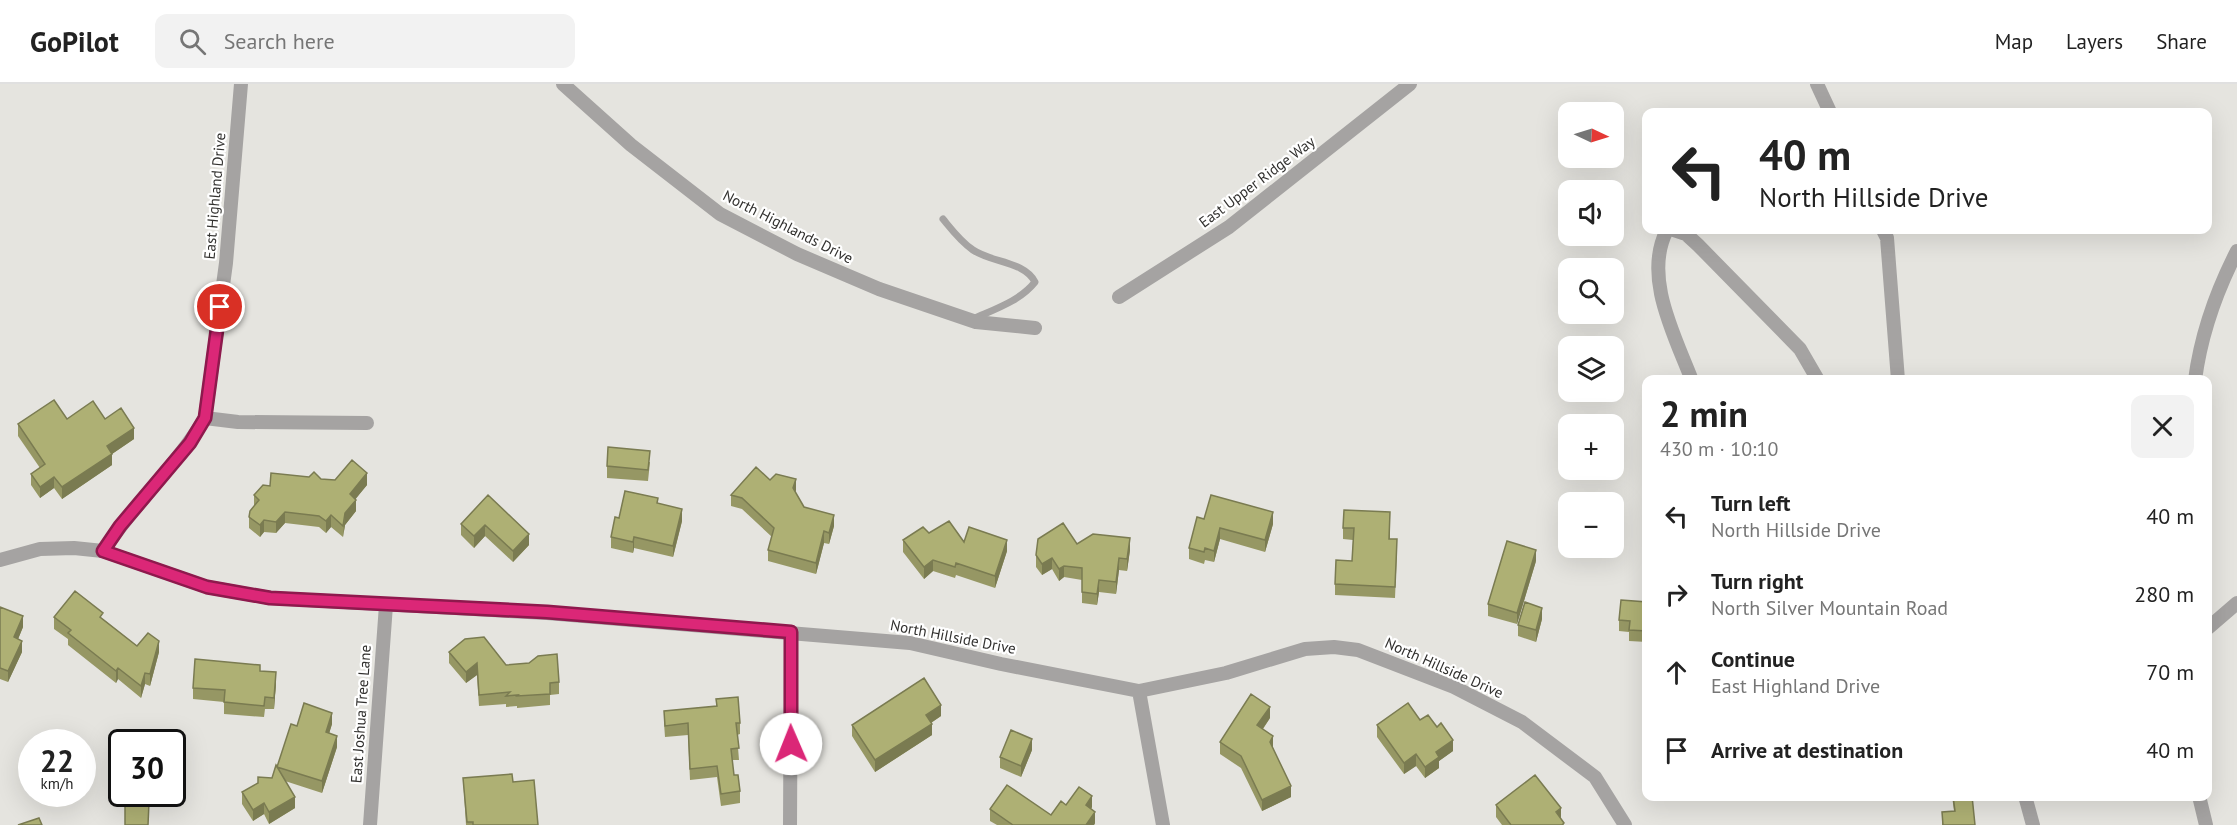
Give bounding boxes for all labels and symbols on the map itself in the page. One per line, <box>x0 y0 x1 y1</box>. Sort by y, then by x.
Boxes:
north arrow <box>1558 102 1624 168</box>
street label: East Highland Drive <box>200 132 229 260</box>
street label: East Upper Ridge Way <box>1195 132 1318 231</box>
street label: North Highlands Drive <box>720 186 856 268</box>
pin <box>194 281 245 332</box>
street label: North Hillside Drive <box>889 615 1017 658</box>
street label: North Hillside Drive <box>1382 633 1506 702</box>
street label: East Joshua Tree Lane <box>346 644 375 784</box>
position arrow <box>759 712 823 776</box>
speed limit sign: 30 <box>108 729 186 807</box>

